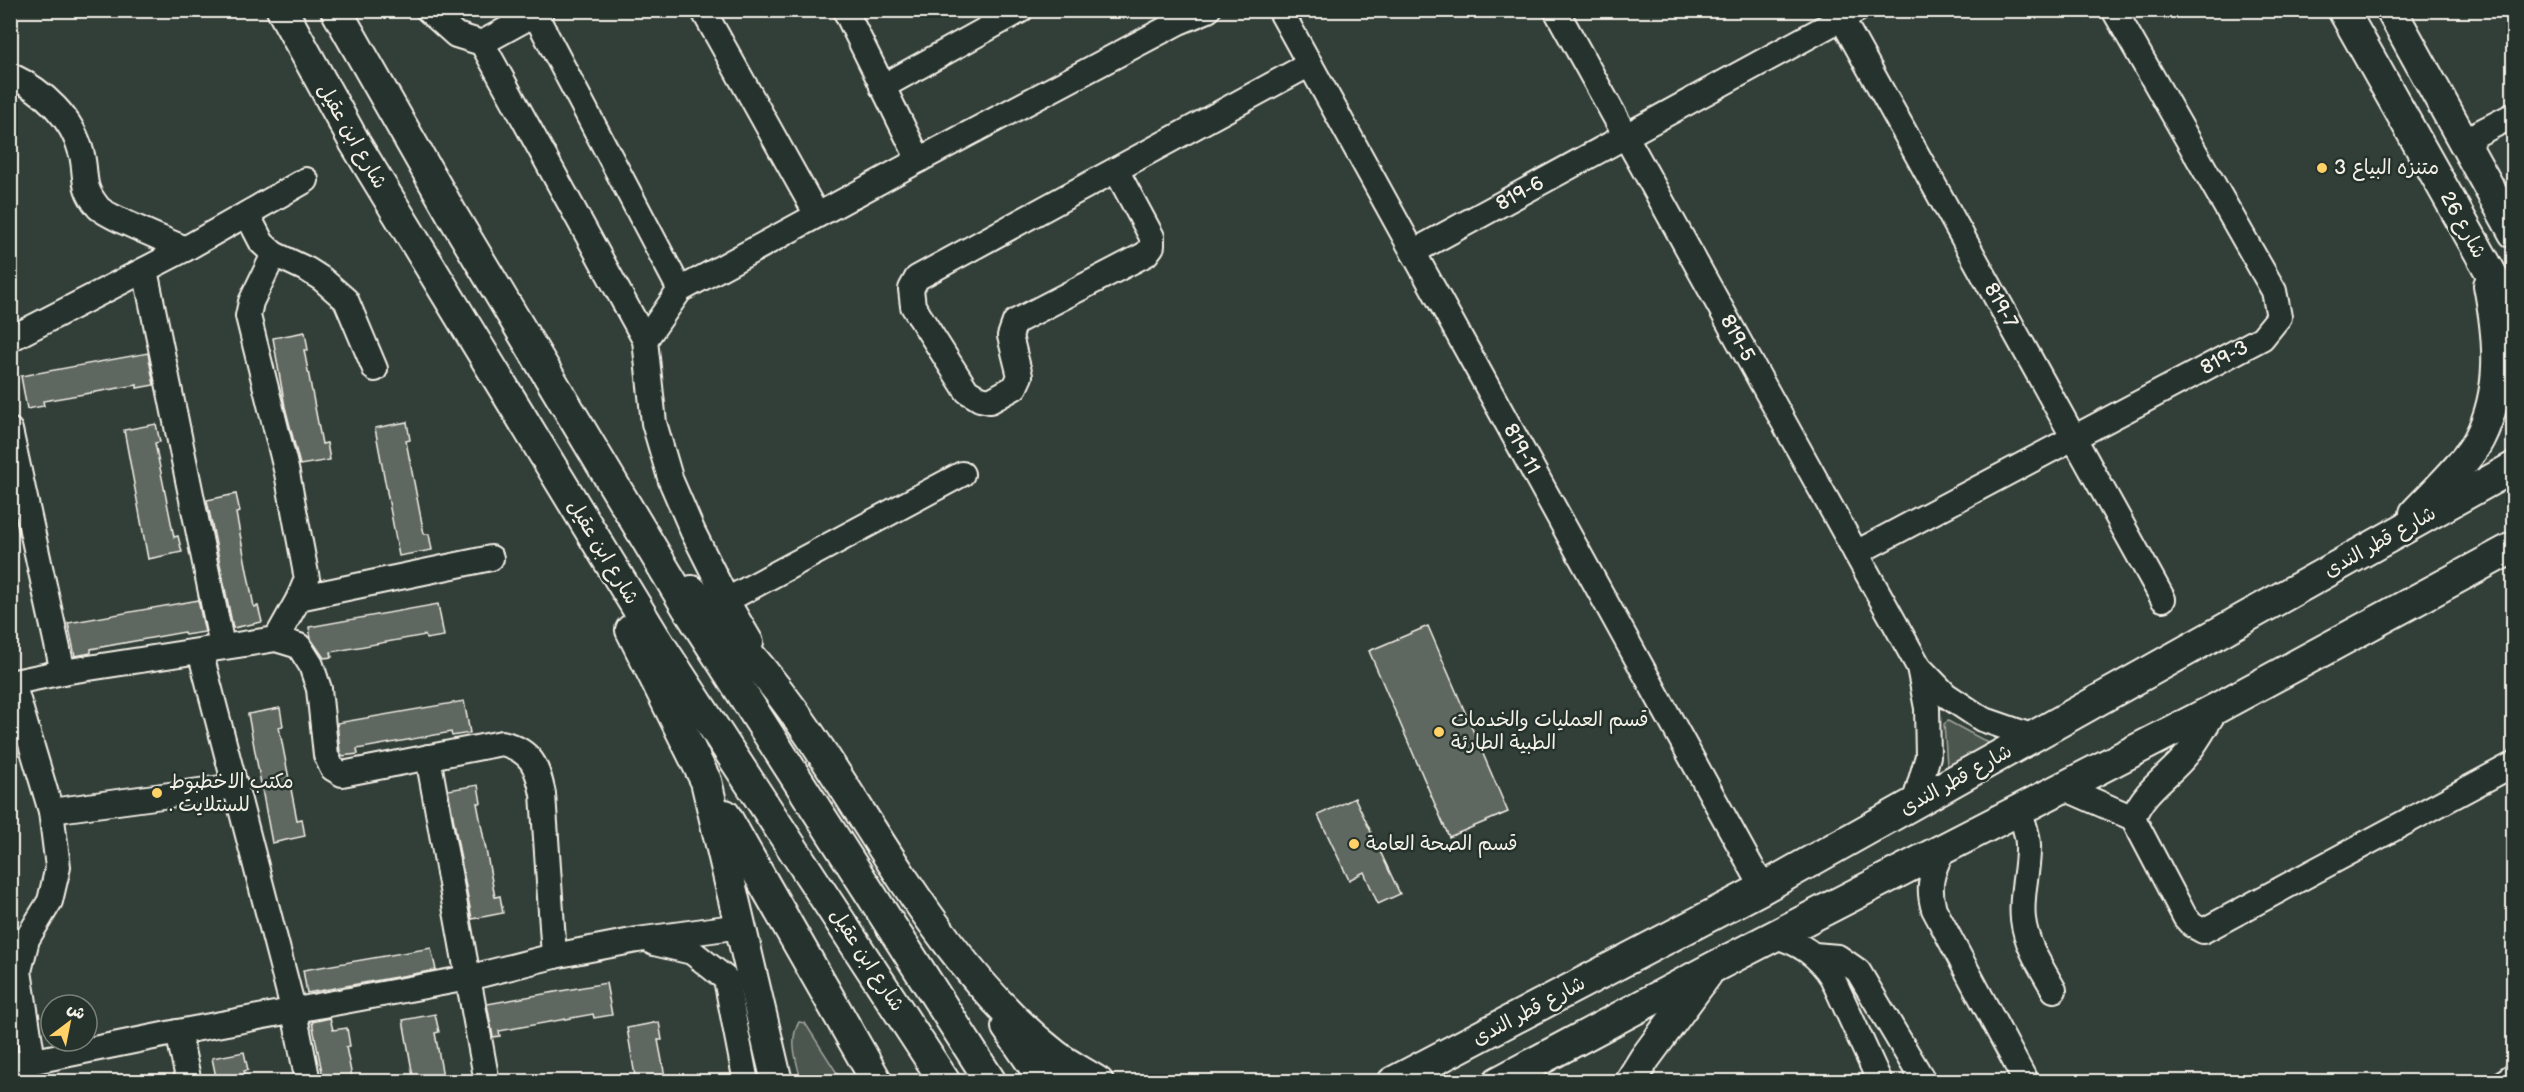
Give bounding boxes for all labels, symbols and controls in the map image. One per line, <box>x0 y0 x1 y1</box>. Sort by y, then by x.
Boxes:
street label: شارع ابن عقيل <box>311 79 392 194</box>
place label: متنزه البياع 3 <box>2334 156 2439 181</box>
marker: متنزه البياع 3 <box>2315 161 2329 175</box>
street label: 819-6 <box>1492 171 1548 216</box>
street label: شارع 26 <box>2434 187 2491 263</box>
street label: 819-7 <box>1979 279 2023 333</box>
street label: 819-5 <box>1715 311 1760 366</box>
street label: 819-3 <box>2197 335 2253 380</box>
street label: 819-11 <box>1498 420 1545 478</box>
street label: شارع ابن عقيل <box>561 495 644 609</box>
street label: شارع قطر الندى <box>2320 501 2441 584</box>
place label: قسم العمليات والخدمات الطبية الطارئة <box>1451 708 1648 755</box>
marker: قسم العمليات والخدمات الطبية الطارئة <box>1432 725 1446 739</box>
street label: شارع قطر الندى <box>1896 739 2017 822</box>
place label: مكتب الاخطبوط . للستلايت <box>169 770 294 817</box>
marker: مكتب الاخطبوط . للستلايت <box>150 786 164 800</box>
place label: قسم الصحة العامة <box>1366 832 1518 858</box>
marker: قسم الصحة العامة <box>1347 837 1361 851</box>
street label: شارع ابن عقيل <box>824 904 909 1017</box>
street label: شارع قطر الندى <box>1468 971 1590 1052</box>
north arrow <box>39 993 99 1053</box>
text: ش <box>64 999 89 1024</box>

